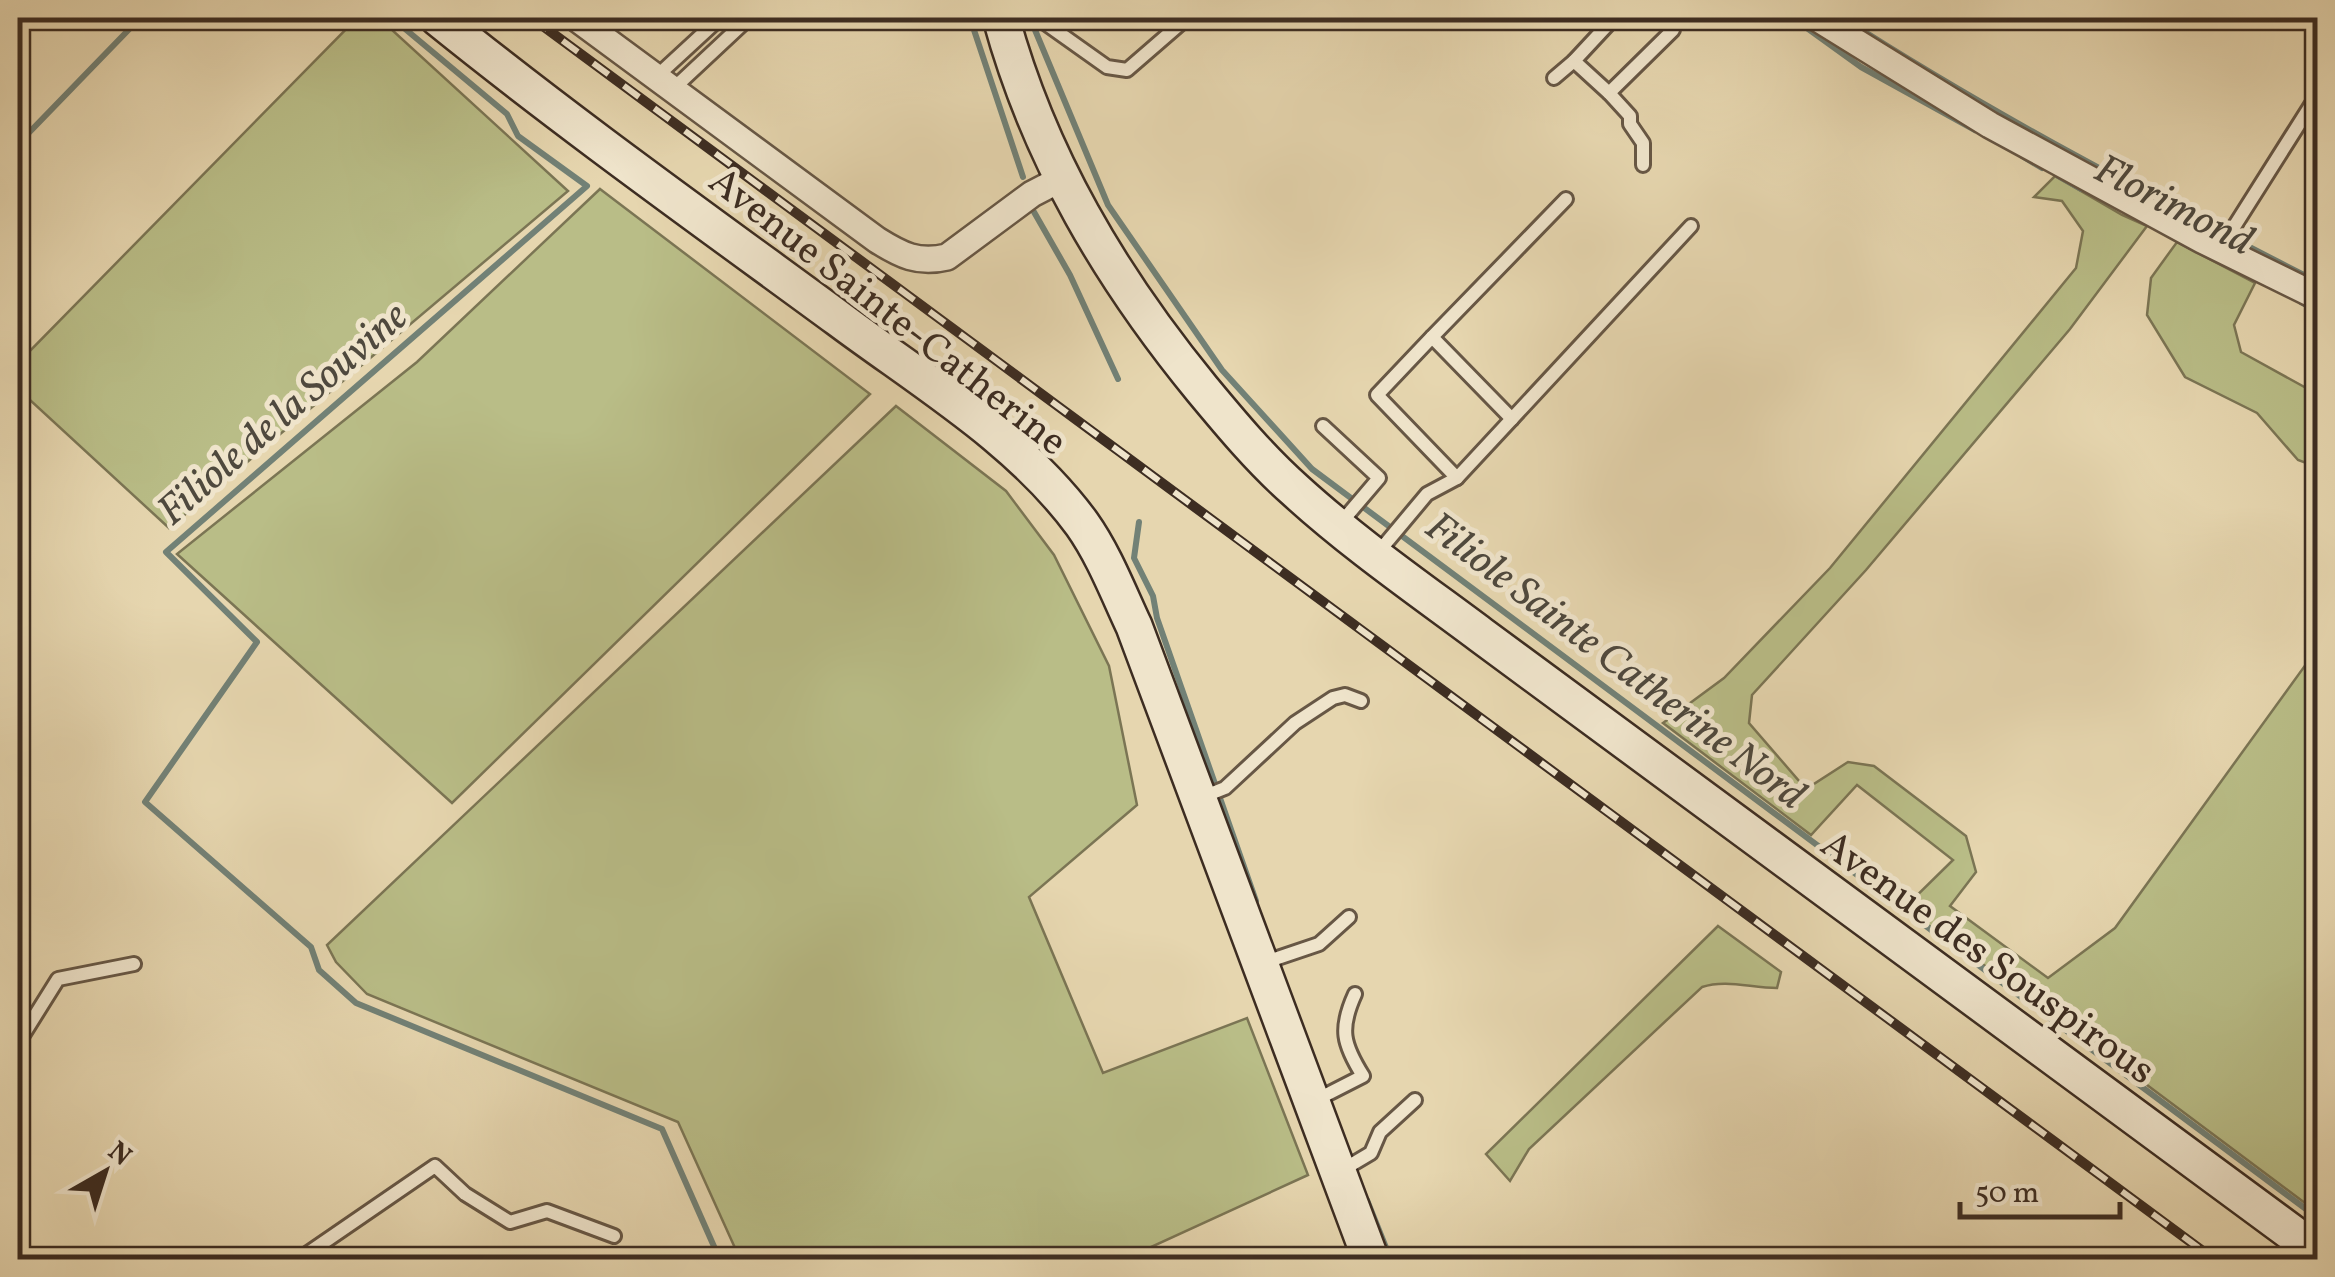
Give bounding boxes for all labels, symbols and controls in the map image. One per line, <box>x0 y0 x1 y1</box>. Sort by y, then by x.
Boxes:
water label: Florimond <box>2083 142 2263 272</box>
street label: Avenue Sainte-Catherine <box>696 155 1077 471</box>
water label: Filiole de la Souvine <box>146 290 422 541</box>
water label: Filiole Sainte Catherine Nord <box>1412 500 1817 826</box>
street label: Avenue des Souspirous <box>1808 819 2165 1100</box>
north arrow <box>55 1122 155 1222</box>
text: N <box>99 1133 139 1176</box>
scale bar <box>1960 1157 2120 1219</box>
text: 50 m <box>1975 1173 2039 1215</box>

